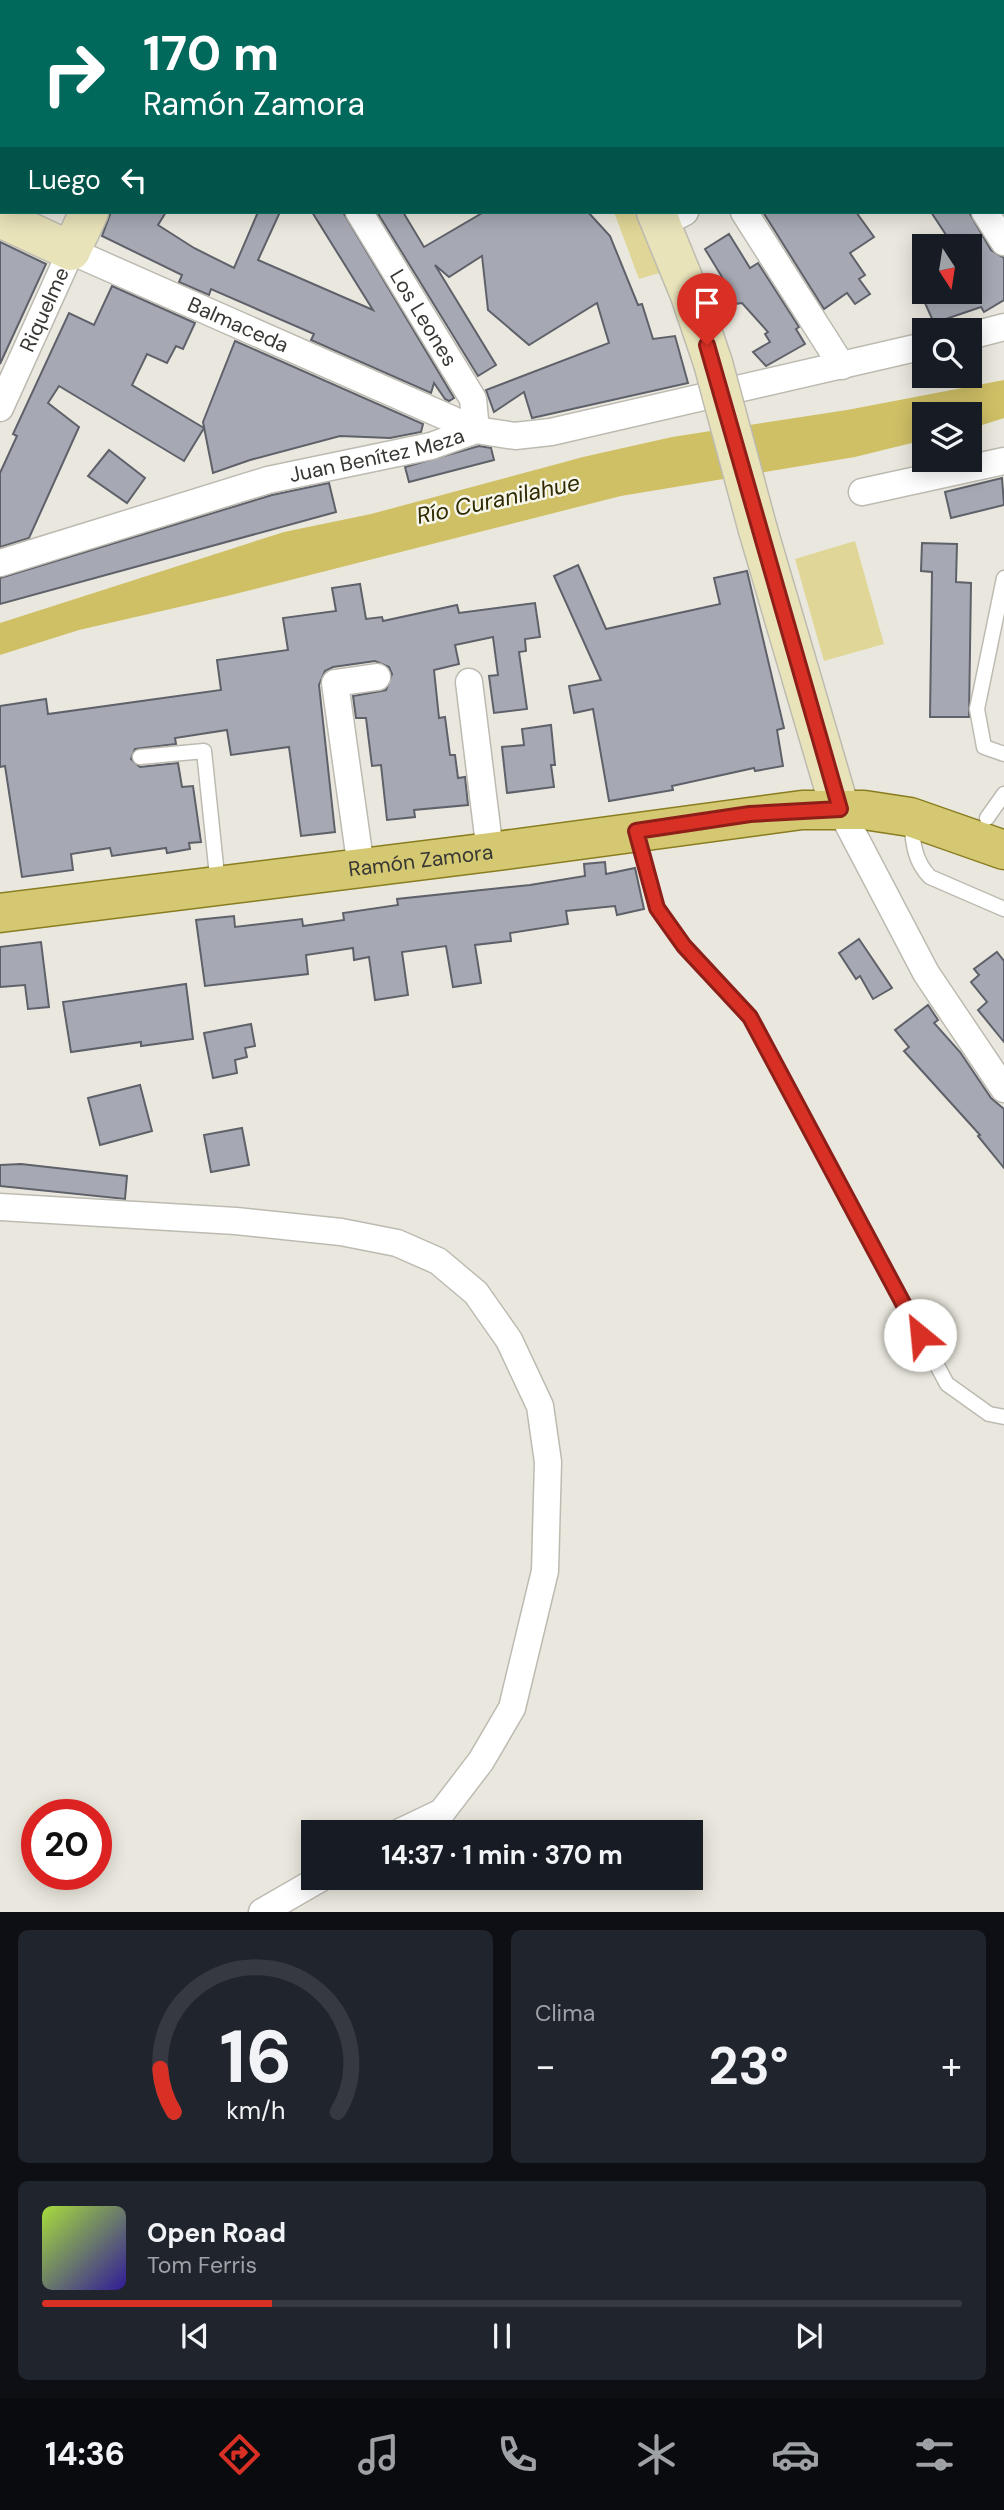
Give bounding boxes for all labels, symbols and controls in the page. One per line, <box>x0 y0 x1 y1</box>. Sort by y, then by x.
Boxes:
text: 170 m <box>143 21 279 85</box>
icon: right <box>28 28 119 119</box>
text: Ramón Zamora <box>143 83 365 125</box>
icon: left <box>115 161 153 199</box>
text: Luego <box>28 163 101 197</box>
north arrow <box>912 234 982 304</box>
map controls <box>912 234 982 472</box>
street label: Riquelme <box>13 263 76 356</box>
street label: Los Leones <box>383 264 464 372</box>
pin <box>677 273 737 345</box>
icon: arrive <box>688 284 726 322</box>
street label: Balmaceda <box>183 290 293 359</box>
button: search <box>912 318 982 388</box>
button: layers <box>912 402 982 472</box>
street label: Juan Benítez Meza <box>287 421 468 489</box>
water label: Río Curanilahue <box>414 467 582 531</box>
street label: Ramón Zamora <box>347 838 495 884</box>
position arrow <box>883 1298 957 1372</box>
speed limit sign: 20 <box>21 1799 112 1890</box>
text: 14:37 · 1 min · 370 m <box>381 1838 623 1872</box>
text: Clima <box>535 1998 595 2028</box>
text: 16 <box>219 2011 292 2106</box>
text: 23° <box>708 2032 789 2100</box>
text: − <box>535 2041 556 2091</box>
text: + <box>941 2041 962 2091</box>
text: km/h <box>226 2094 285 2127</box>
text: Open Road <box>147 2216 286 2250</box>
text: Tom Ferris <box>147 2250 257 2280</box>
icon: previous <box>176 2317 214 2355</box>
icon: pause <box>483 2317 521 2355</box>
icon: next <box>790 2317 828 2355</box>
icon: directions <box>215 2430 264 2479</box>
icon: music <box>354 2430 403 2479</box>
icon: phone <box>493 2430 542 2479</box>
icon: climate <box>632 2430 681 2479</box>
icon: car <box>771 2430 820 2479</box>
icon: filters <box>910 2430 959 2479</box>
text: 14:36 <box>45 2433 125 2475</box>

